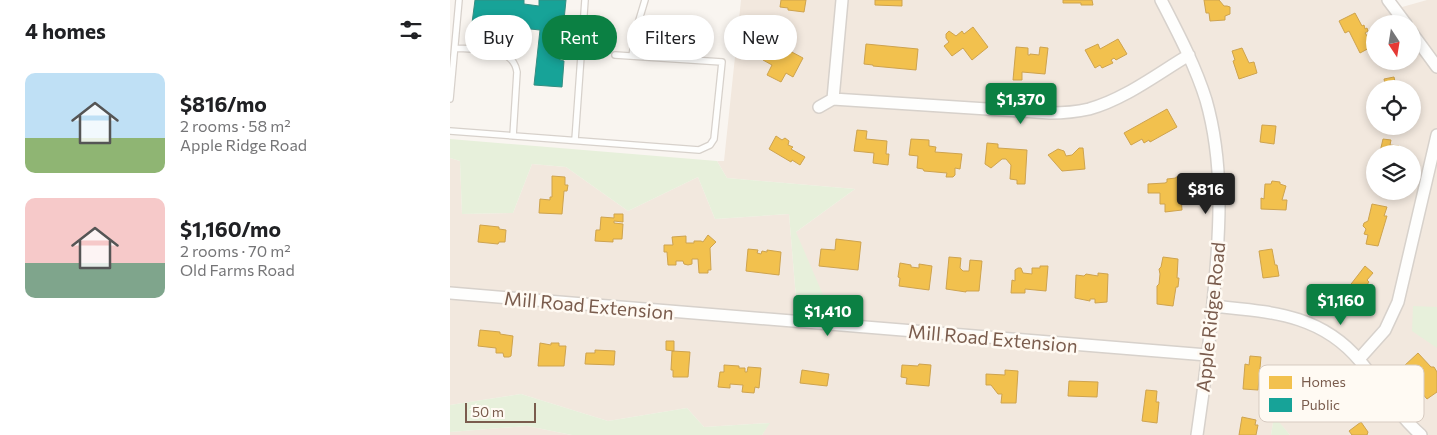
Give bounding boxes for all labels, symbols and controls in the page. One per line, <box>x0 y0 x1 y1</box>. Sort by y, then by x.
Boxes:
chip: Buy <box>465 15 532 60</box>
chip: Rent <box>542 15 617 60</box>
chip: Filters <box>627 15 714 60</box>
chip: New <box>724 15 797 60</box>
north arrow <box>1366 15 1421 70</box>
map controls <box>1366 15 1421 200</box>
icon: filters <box>397 16 425 44</box>
text: 4 homes <box>25 18 106 43</box>
button: locate <box>1366 80 1421 135</box>
pin: $1,370 <box>980 82 1062 125</box>
text: $1,370 <box>997 89 1045 108</box>
text: $816/mo <box>180 91 267 116</box>
icon: home <box>65 93 125 153</box>
text: 2 rooms · 58 m² <box>180 116 291 135</box>
text: Apple Ridge Road <box>180 135 307 154</box>
button: layers <box>1366 145 1421 200</box>
pin: $816 <box>1176 172 1236 215</box>
text: $816 <box>1188 179 1224 198</box>
text: $1,160/mo <box>180 216 281 241</box>
icon: home <box>65 218 125 278</box>
text: 2 rooms · 70 m² <box>180 241 291 260</box>
street label: Apple Ridge Road <box>1191 241 1229 393</box>
text: Old Farms Road <box>180 260 295 279</box>
pin: $1,160 <box>1300 284 1382 326</box>
street label: Mill Road Extension <box>503 286 675 324</box>
text: $1,160 <box>1318 290 1365 309</box>
pin: $1,410 <box>787 294 869 337</box>
text: $1,410 <box>804 301 852 320</box>
street label: Mill Road Extension <box>907 319 1079 357</box>
legend <box>1259 365 1424 422</box>
text: Homes <box>1301 373 1346 390</box>
text: Public <box>1301 396 1340 413</box>
scale bar <box>465 400 536 423</box>
text: 50 m <box>472 403 504 420</box>

